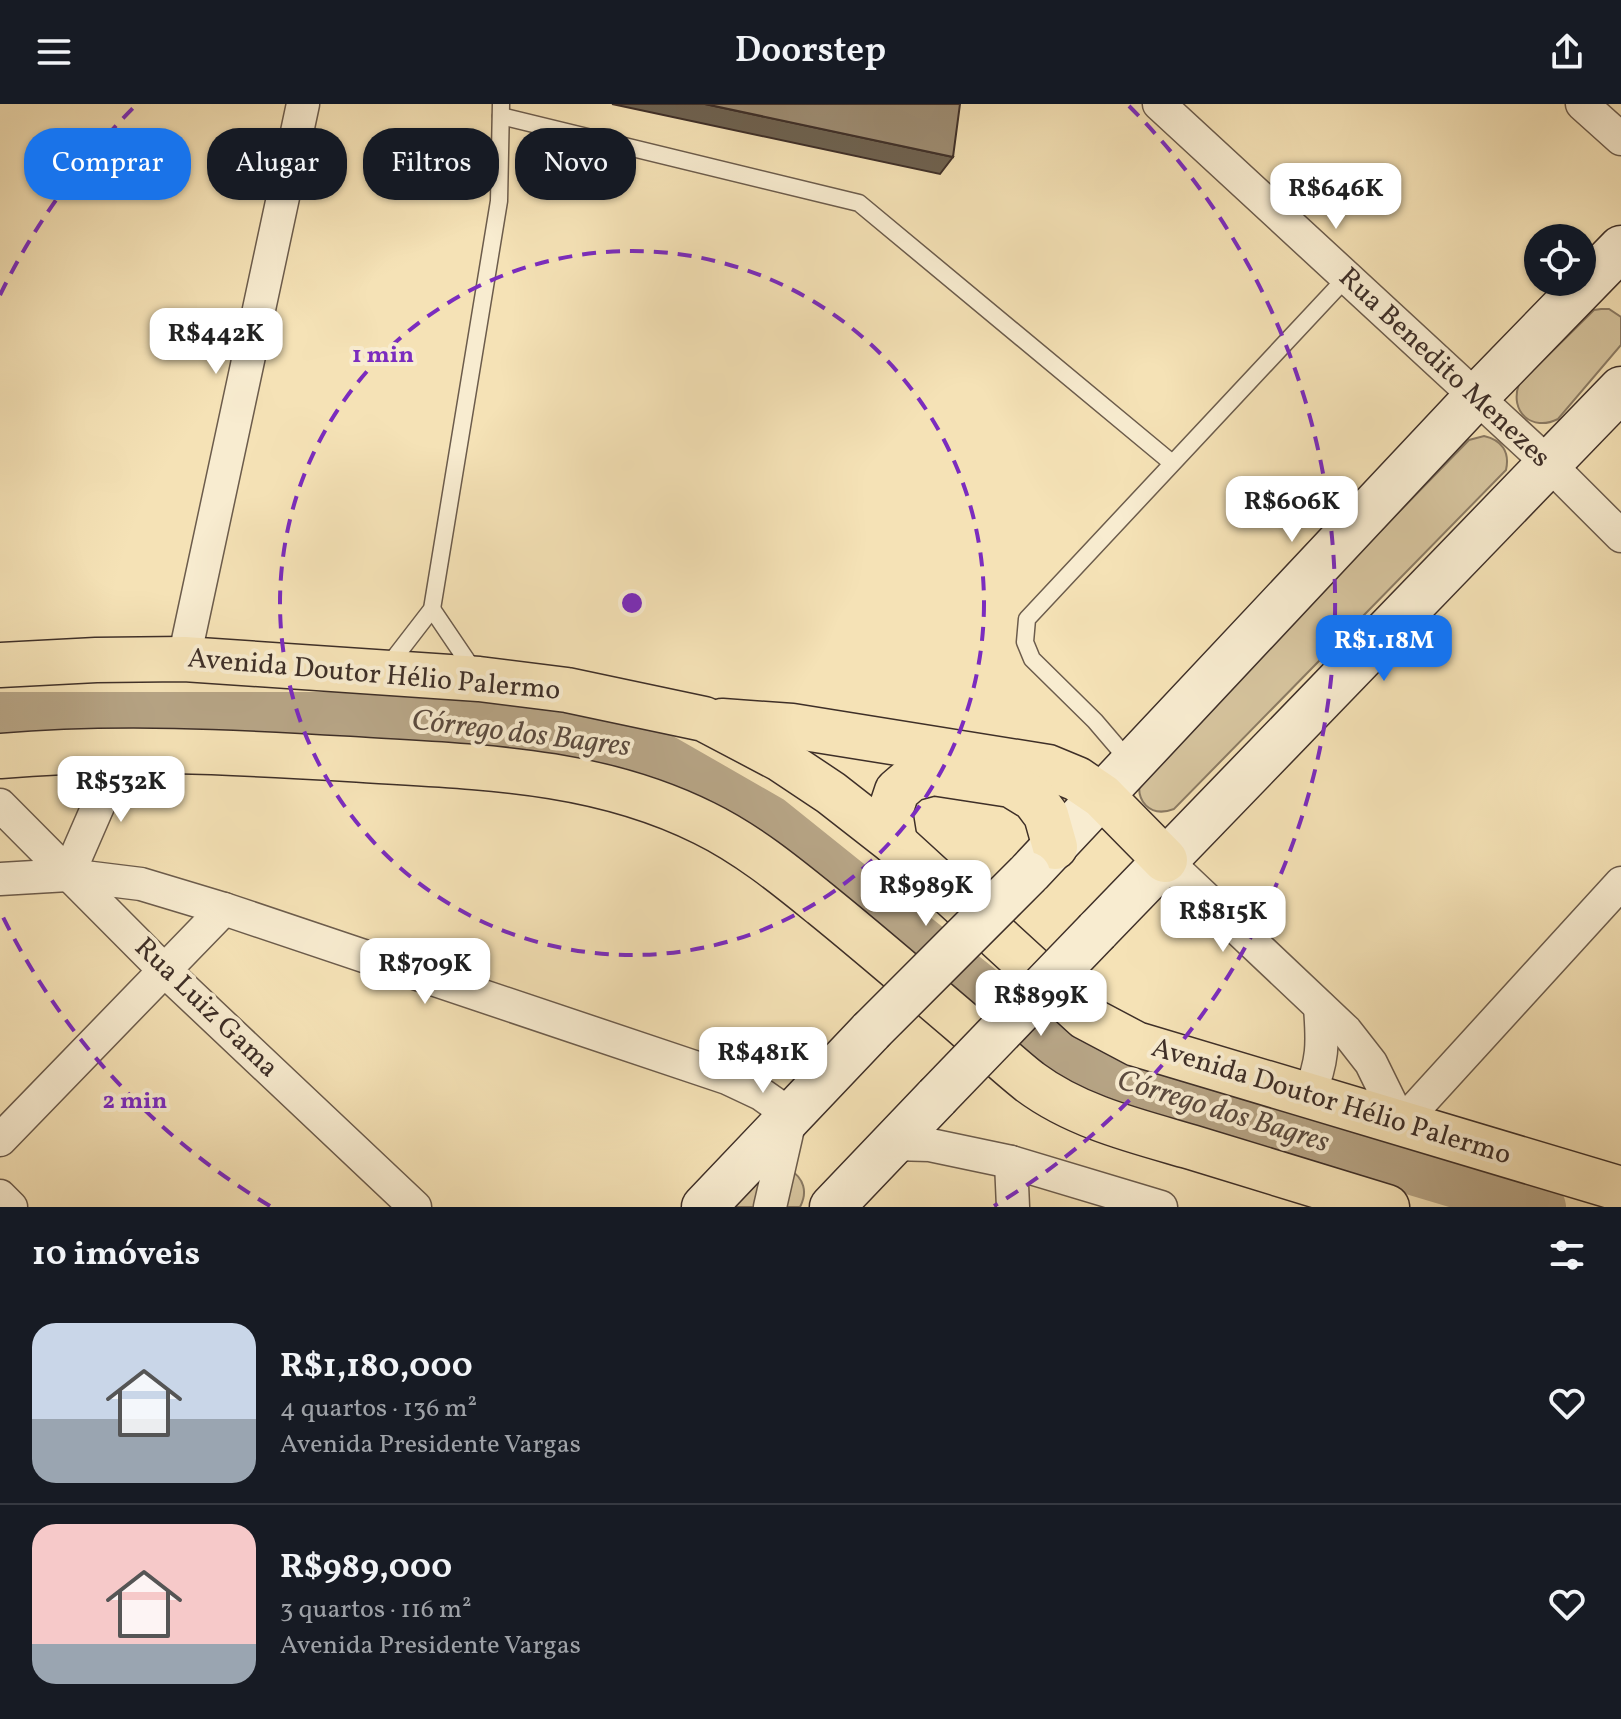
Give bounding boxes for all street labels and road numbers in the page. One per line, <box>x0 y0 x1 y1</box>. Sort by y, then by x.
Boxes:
street label: Rua Benedito Menezes <box>1329 259 1559 477</box>
street label: Avenida Doutor Hélio Palermo <box>186 639 562 711</box>
street label: Rua Luiz Gama <box>125 929 287 1087</box>
street label: Avenida Doutor Hélio Palermo <box>1146 1029 1516 1175</box>

